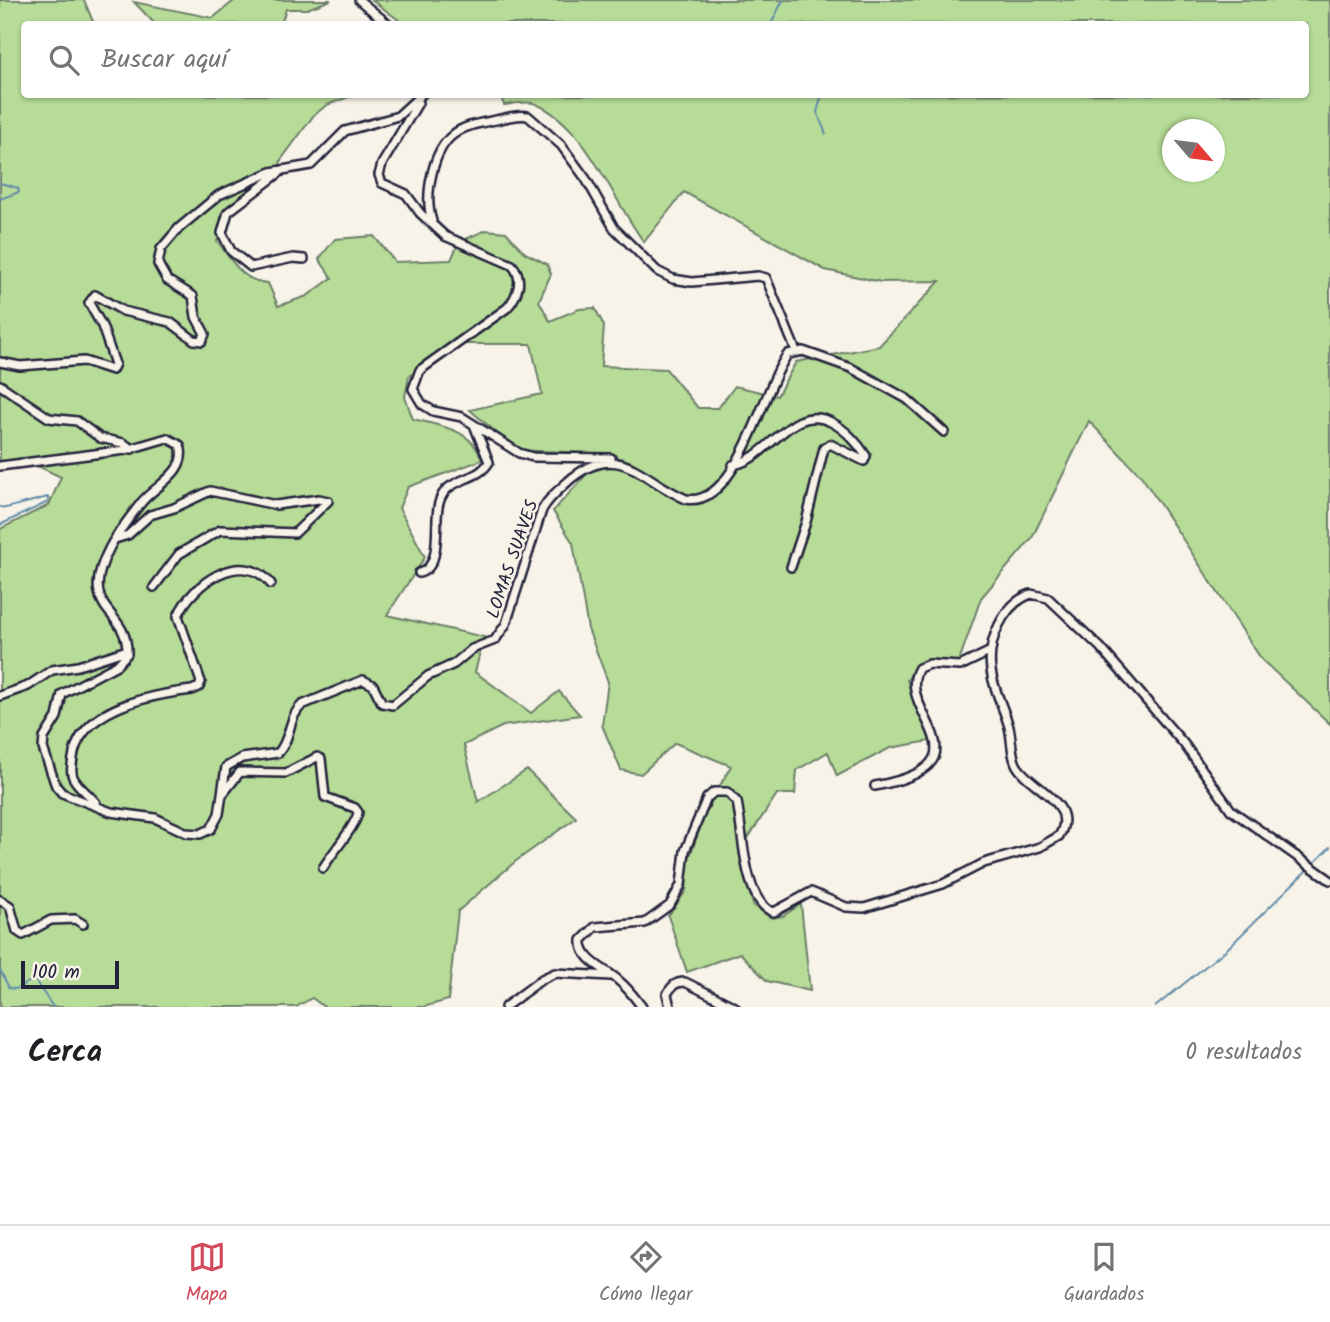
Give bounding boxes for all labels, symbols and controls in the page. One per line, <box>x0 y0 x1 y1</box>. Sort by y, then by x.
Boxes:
search box <box>21 21 1309 98</box>
text: Buscar aquí <box>101 39 227 81</box>
icon: search <box>45 41 83 79</box>
north arrow <box>1162 119 1225 182</box>
street label: LOMAS SUAVES <box>480 496 547 623</box>
scale bar <box>21 958 119 990</box>
text: 100 m <box>32 958 80 988</box>
text: Cerca <box>28 1029 102 1077</box>
text: 0 resultados <box>1185 1035 1302 1071</box>
tab: Mapa <box>186 1238 228 1310</box>
tab: Cómo llegar <box>599 1238 692 1310</box>
tab: Guardados <box>1064 1238 1144 1310</box>

